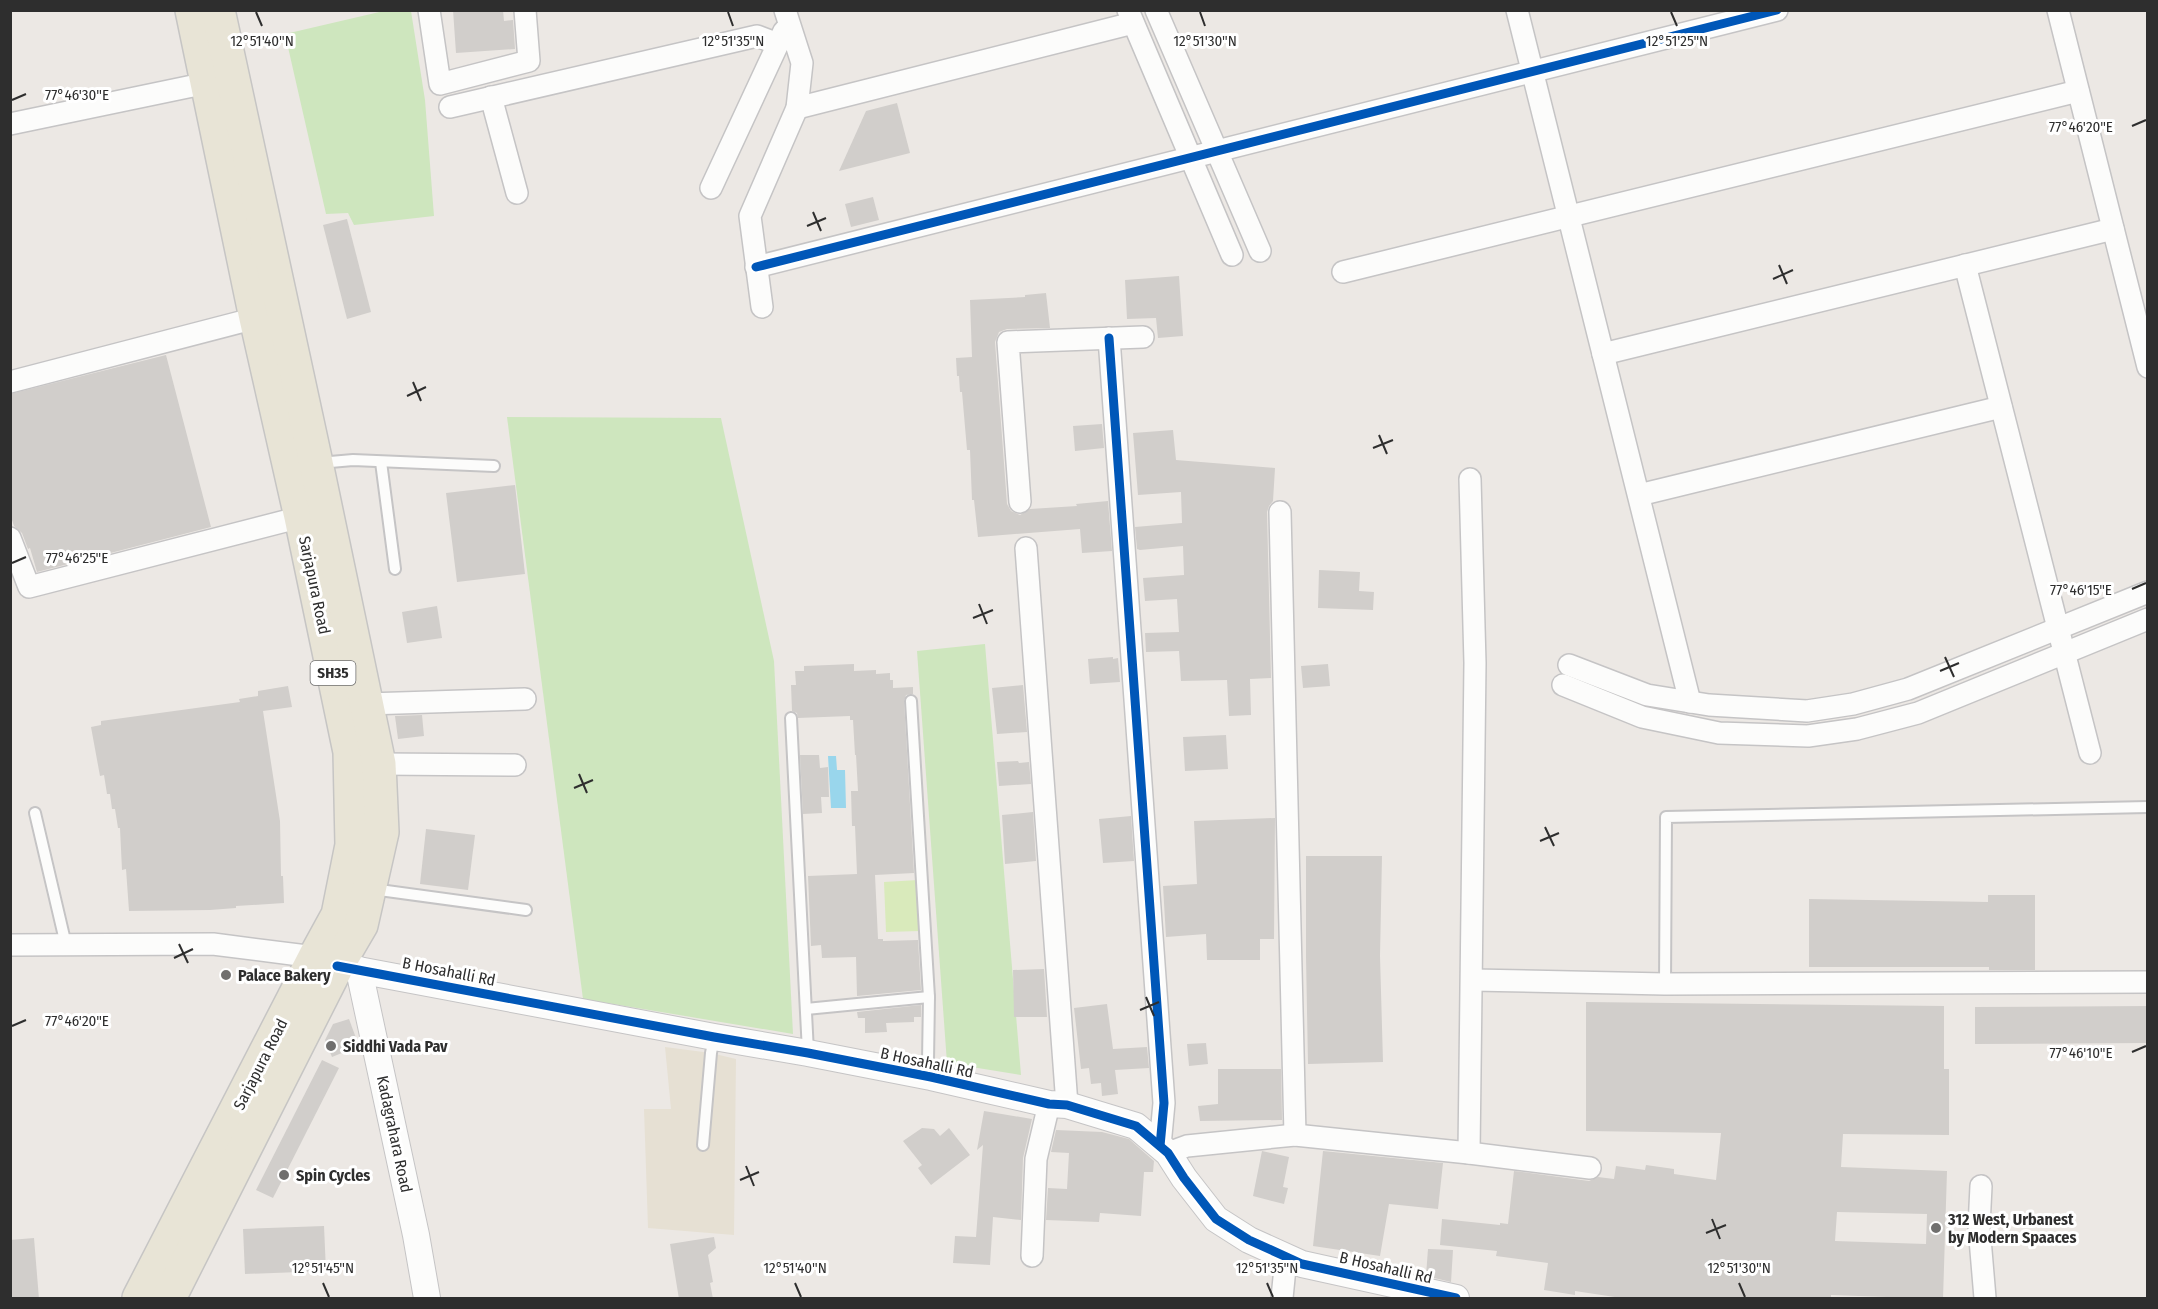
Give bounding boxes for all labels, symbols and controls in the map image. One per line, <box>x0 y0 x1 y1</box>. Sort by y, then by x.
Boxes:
text: 12°51'40"N <box>230 32 294 50</box>
text: 12°51'35"N <box>702 32 764 50</box>
text: 12°51'30"N <box>1173 32 1237 50</box>
text: 12°51'25"N <box>1646 32 1708 50</box>
text: 77°46'30"E <box>45 86 109 104</box>
text: 77°46'20"E <box>2049 118 2113 136</box>
street label: Sarjapura Road <box>295 534 334 636</box>
text: 77°46'25"E <box>46 549 108 567</box>
text: 77°46'15"E <box>2050 581 2112 599</box>
road number: SH35 <box>310 661 356 685</box>
street label: B Hosahalli Rd <box>401 953 497 990</box>
place label: Palace Bakery <box>238 966 331 985</box>
marker: Palace Bakery <box>219 968 233 982</box>
text: 77°46'20"E <box>45 1012 109 1030</box>
street label: Sarjapura Road <box>229 1015 292 1113</box>
place label: Siddhi Vada Pav <box>343 1037 448 1056</box>
marker: Siddhi Vada Pav <box>324 1039 338 1053</box>
street label: B Hosahalli Rd <box>879 1043 975 1082</box>
text: 77°46'10"E <box>2049 1044 2113 1062</box>
street label: Kadagrahara Road <box>373 1074 416 1194</box>
place label: Spin Cycles <box>296 1166 370 1185</box>
marker: Spin Cycles <box>277 1168 291 1182</box>
place label: 312 West, Urbanest by Modern Spaaces <box>1947 1210 2076 1247</box>
marker: 312 West, Urbanest by Modern Spaaces <box>1929 1221 1943 1235</box>
street label: B Hosahalli Rd <box>1338 1248 1434 1287</box>
text: 12°51'45"N <box>292 1259 354 1277</box>
text: 12°51'40"N <box>763 1259 827 1277</box>
text: 12°51'35"N <box>1236 1259 1298 1277</box>
text: 12°51'30"N <box>1707 1259 1771 1277</box>

